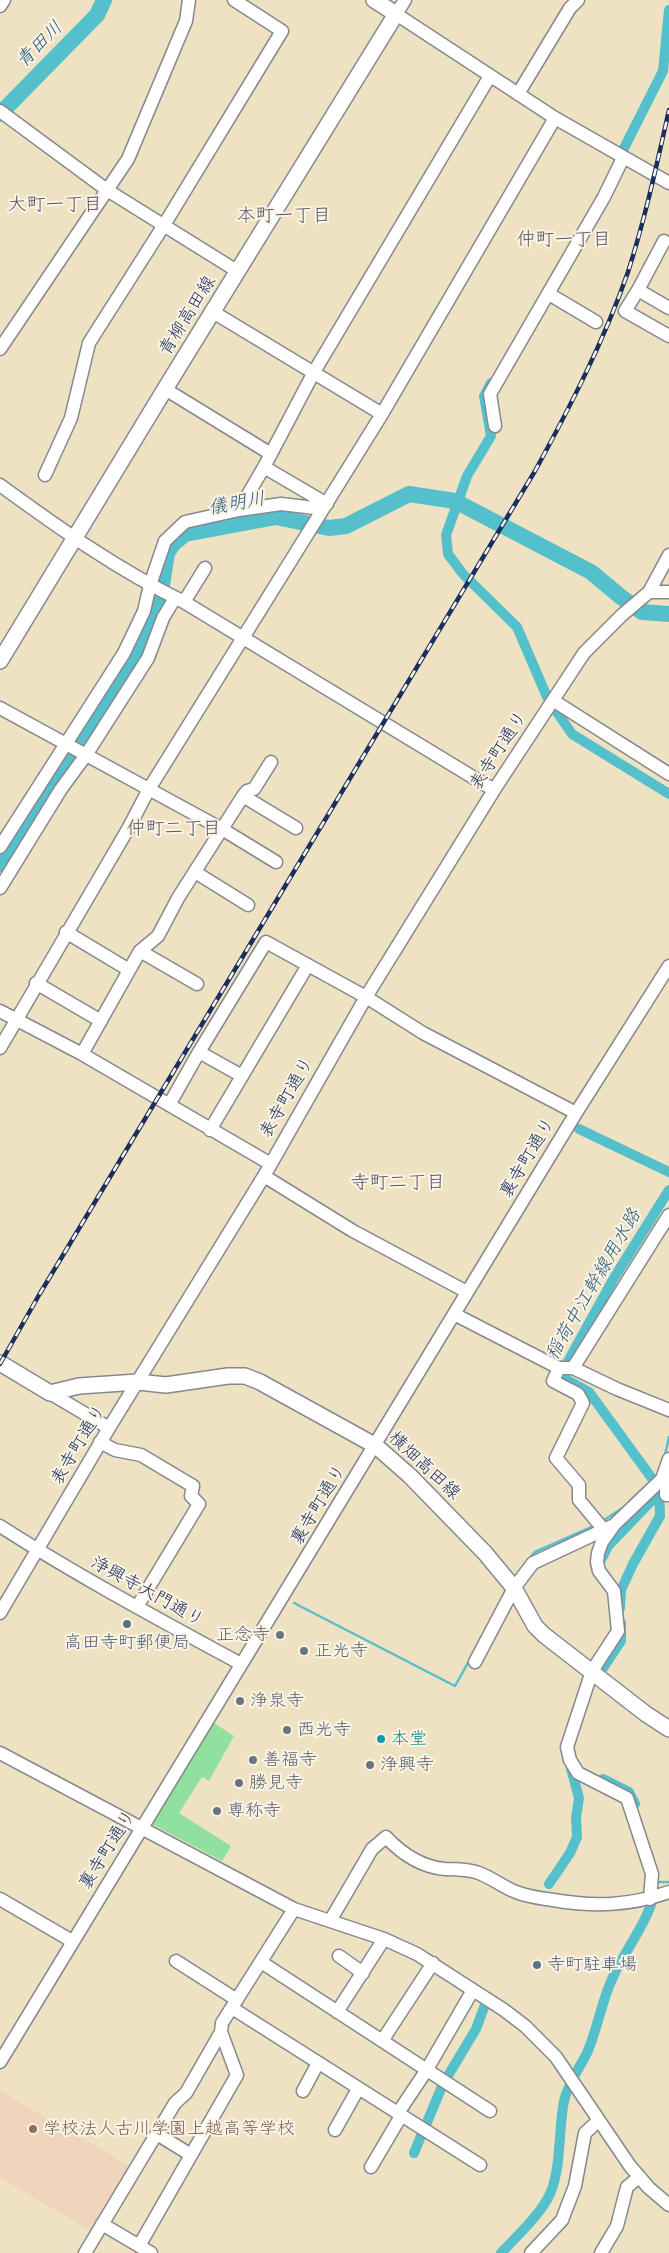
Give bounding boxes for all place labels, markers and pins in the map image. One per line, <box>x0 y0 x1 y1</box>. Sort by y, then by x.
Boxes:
marker: 高田寺町郵便局 <box>121 1618 133 1630</box>
place label: 正念寺 <box>216 1624 270 1646</box>
marker: 正念寺 <box>274 1629 286 1641</box>
place label: 高田寺町郵便局 <box>64 1632 190 1654</box>
place label: 正光寺 <box>314 1640 368 1662</box>
marker: 正光寺 <box>298 1645 310 1657</box>
place label: 浄泉寺 <box>250 1690 304 1712</box>
marker: 浄泉寺 <box>234 1695 246 1707</box>
place label: 西光寺 <box>297 1719 351 1741</box>
marker: 西光寺 <box>281 1724 293 1736</box>
place label: 本堂 <box>391 1728 427 1750</box>
marker: 本堂 <box>375 1733 387 1745</box>
place label: 善福寺 <box>263 1749 317 1771</box>
marker: 善福寺 <box>247 1754 259 1766</box>
place label: 浄興寺 <box>380 1754 434 1776</box>
marker: 浄興寺 <box>364 1759 376 1771</box>
place label: 勝見寺 <box>249 1772 303 1794</box>
marker: 勝見寺 <box>233 1777 245 1789</box>
place label: 専称寺 <box>227 1800 281 1822</box>
marker: 専称寺 <box>211 1805 223 1817</box>
place label: 寺町駐車場 <box>547 1954 637 1976</box>
marker: 寺町駐車場 <box>531 1959 543 1971</box>
place label: 学校法人古川学園上越高等学校 <box>43 2118 295 2140</box>
marker: 学校法人古川学園上越高等学校 <box>27 2123 39 2135</box>

